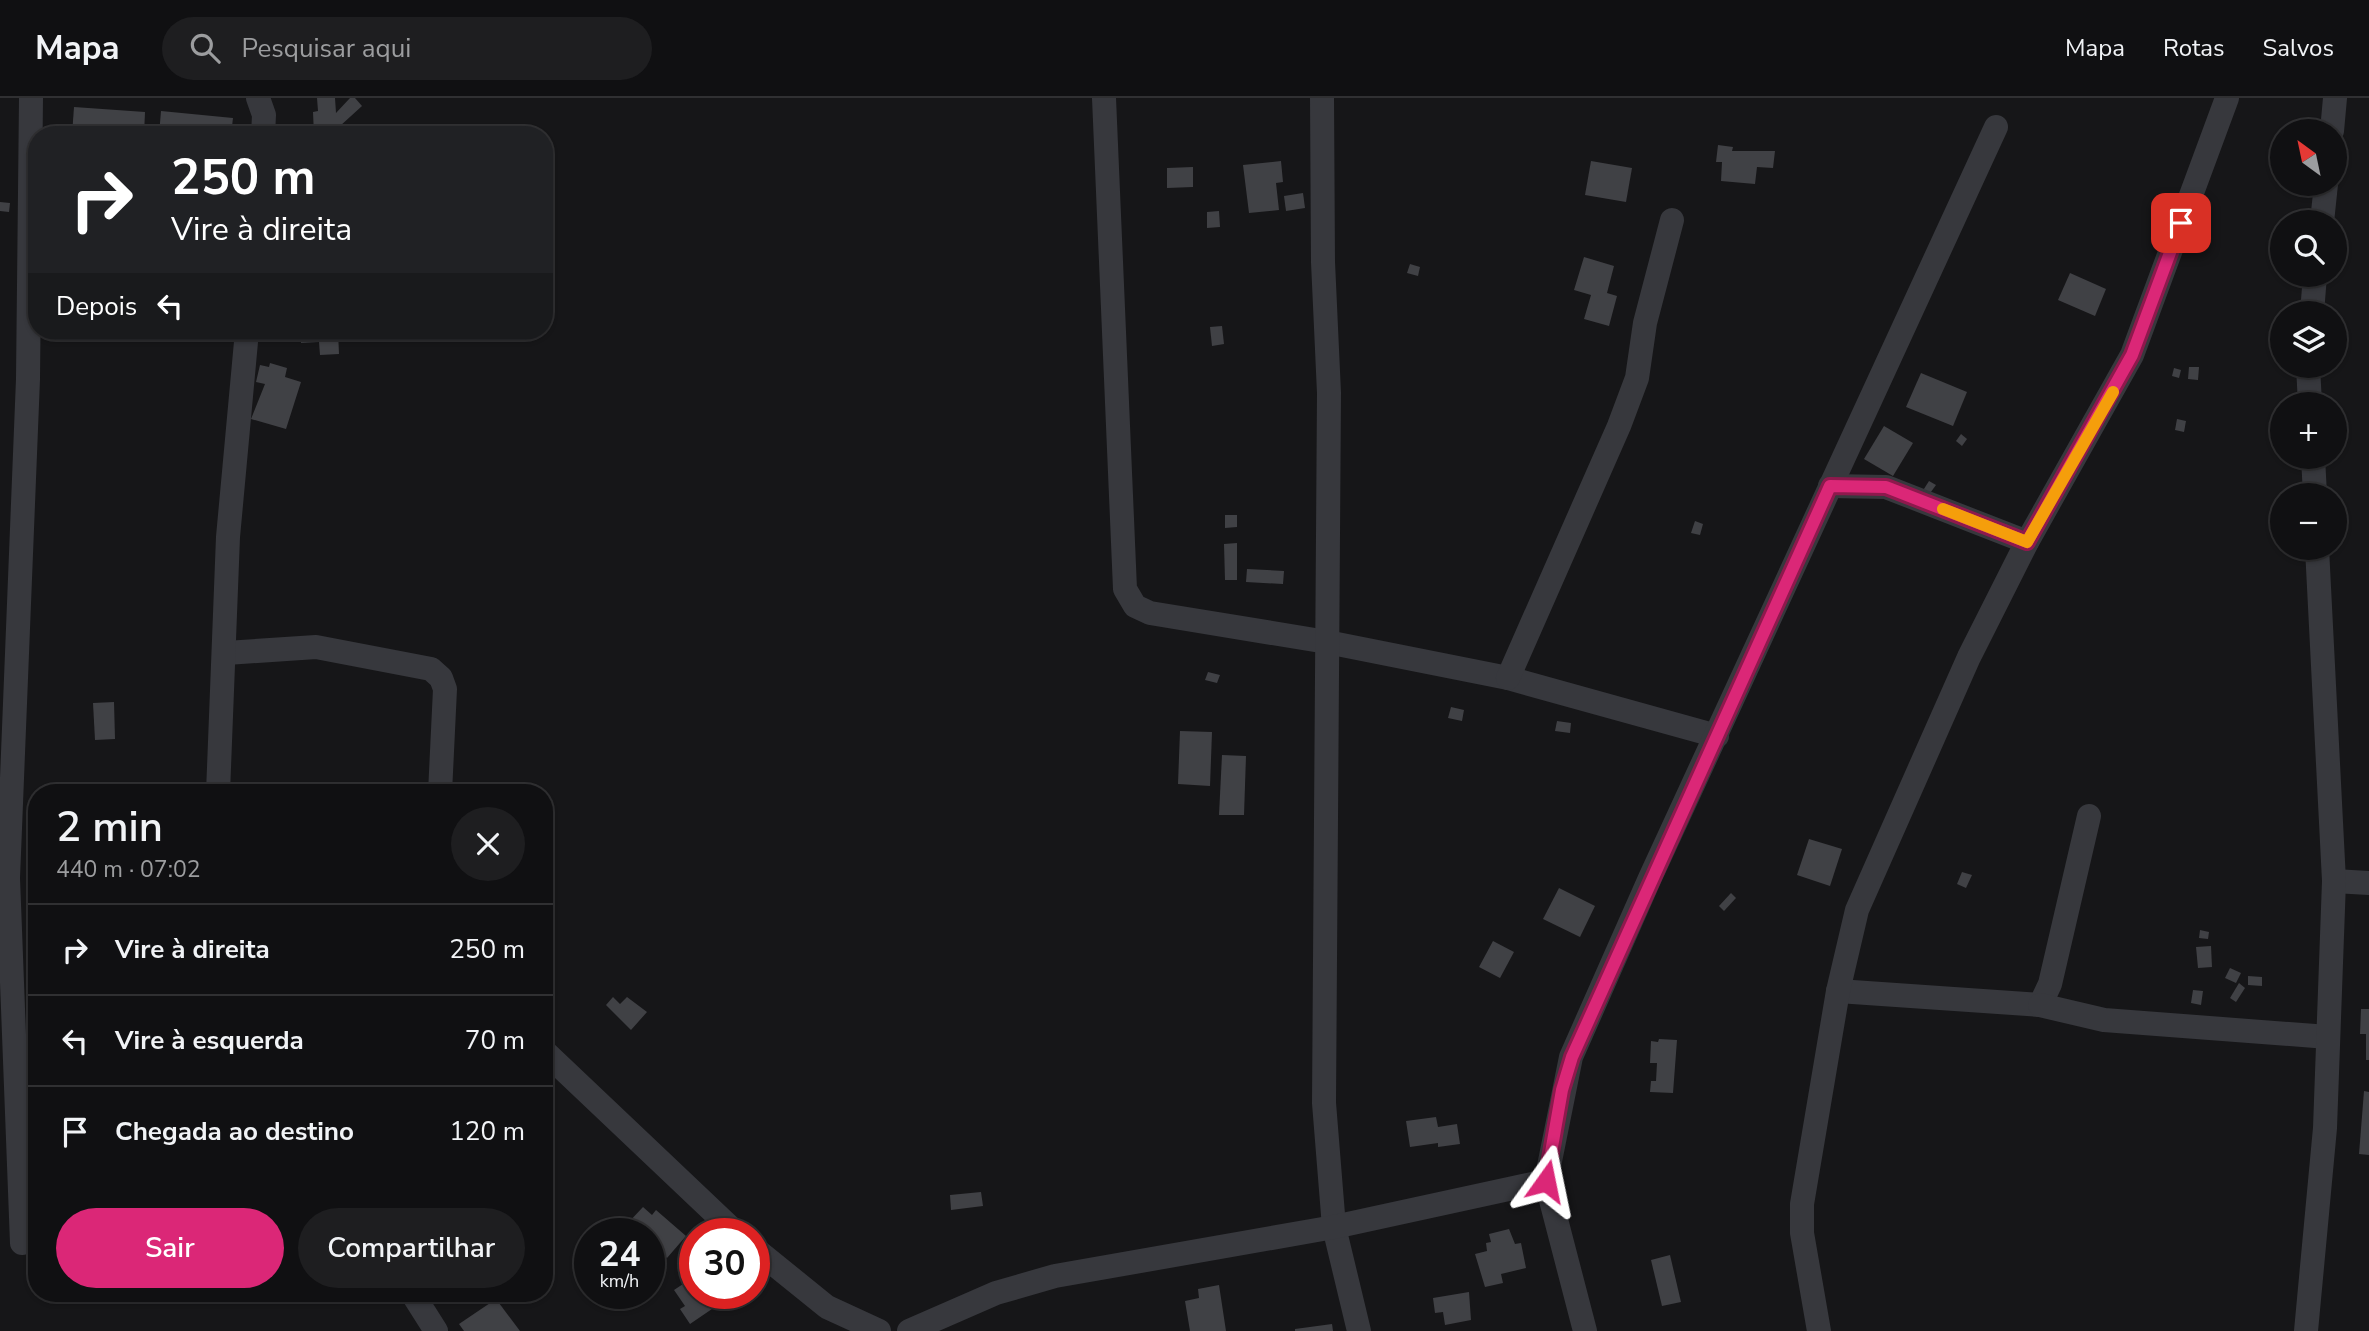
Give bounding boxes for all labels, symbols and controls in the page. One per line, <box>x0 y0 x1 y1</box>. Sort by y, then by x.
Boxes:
search box <box>162 17 652 80</box>
text: Mapa <box>35 26 120 71</box>
icon: search <box>186 29 224 67</box>
text: Pesquisar aqui <box>242 31 411 66</box>
text: Mapa <box>2065 32 2125 64</box>
text: Rotas <box>2163 32 2225 64</box>
text: Salvos <box>2263 32 2334 64</box>
north arrow <box>2270 119 2347 196</box>
map controls <box>2270 119 2347 560</box>
text: 250 m <box>171 144 315 211</box>
icon: right <box>56 154 147 245</box>
pin <box>2151 193 2211 253</box>
icon: arrive <box>2162 204 2200 242</box>
text: Vire à direita <box>171 208 352 251</box>
button: search <box>2270 210 2347 287</box>
icon: left <box>151 287 189 325</box>
text: Depois <box>56 289 137 324</box>
button: layers <box>2270 301 2347 378</box>
button: + <box>2270 392 2347 469</box>
button: − <box>2270 483 2347 560</box>
text: 2 min <box>56 799 163 856</box>
button: close <box>451 807 525 881</box>
text: 440 m · 07:02 <box>56 854 201 885</box>
icon: right <box>56 931 94 969</box>
text: Vire à direita <box>115 932 270 967</box>
text: 250 m <box>449 932 525 967</box>
icon: left <box>56 1022 94 1060</box>
text: Vire à esquerda <box>115 1023 304 1058</box>
text: 70 m <box>465 1023 525 1058</box>
icon: arrive <box>56 1113 94 1151</box>
text: Chegada ao destino <box>115 1114 354 1149</box>
text: 120 m <box>449 1114 525 1149</box>
position arrow <box>1509 1144 1583 1218</box>
button: Sair <box>56 1208 284 1288</box>
button: Compartilhar <box>298 1208 525 1288</box>
speed limit sign: 30 <box>679 1218 770 1309</box>
text: 24 <box>598 1231 641 1278</box>
text: km/h <box>600 1269 639 1293</box>

